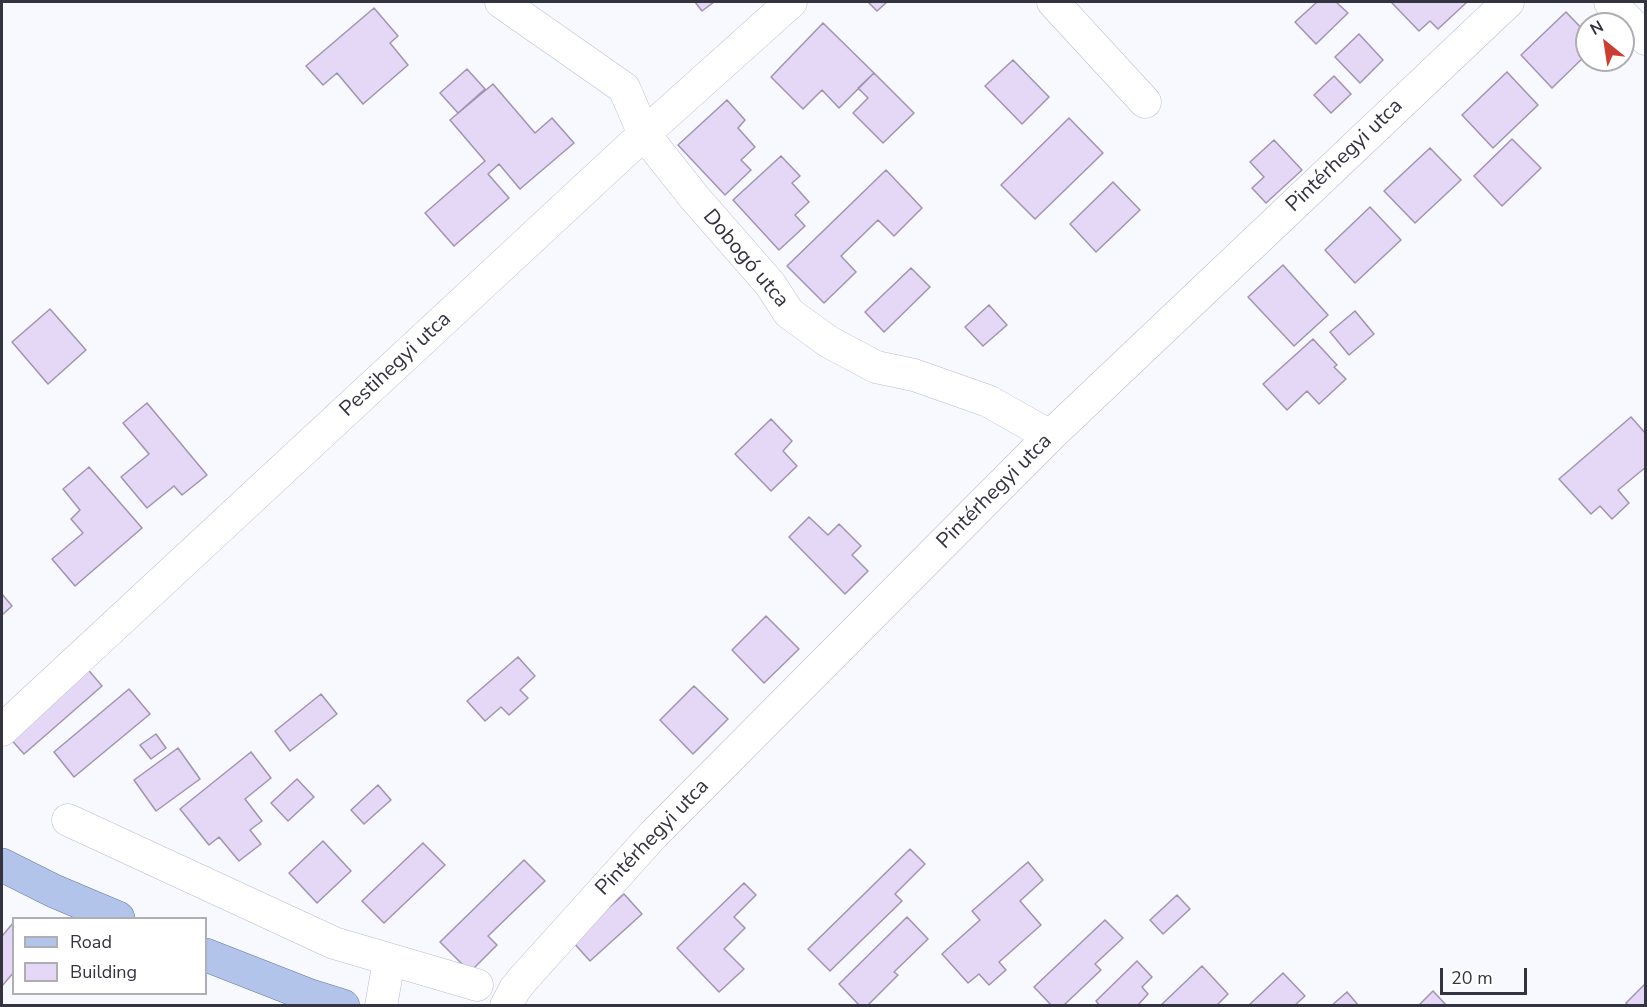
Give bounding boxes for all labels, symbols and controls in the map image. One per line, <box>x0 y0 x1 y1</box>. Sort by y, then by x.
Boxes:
north arrow <box>1575 12 1635 72</box>
text: N <box>1586 16 1608 41</box>
street label: Pintérhegyi utca <box>1281 94 1409 218</box>
street label: Dobogó utca <box>697 205 793 313</box>
street label: Pestihegyi utca <box>335 307 457 423</box>
street label: Pintérhegyi utca <box>932 429 1058 555</box>
street label: Pintérhegyi utca <box>591 774 715 902</box>
legend <box>12 917 207 995</box>
text: Road <box>70 930 112 954</box>
scale bar <box>1443 956 1530 994</box>
text: Building <box>70 960 137 984</box>
text: 20 m <box>1451 966 1493 990</box>

